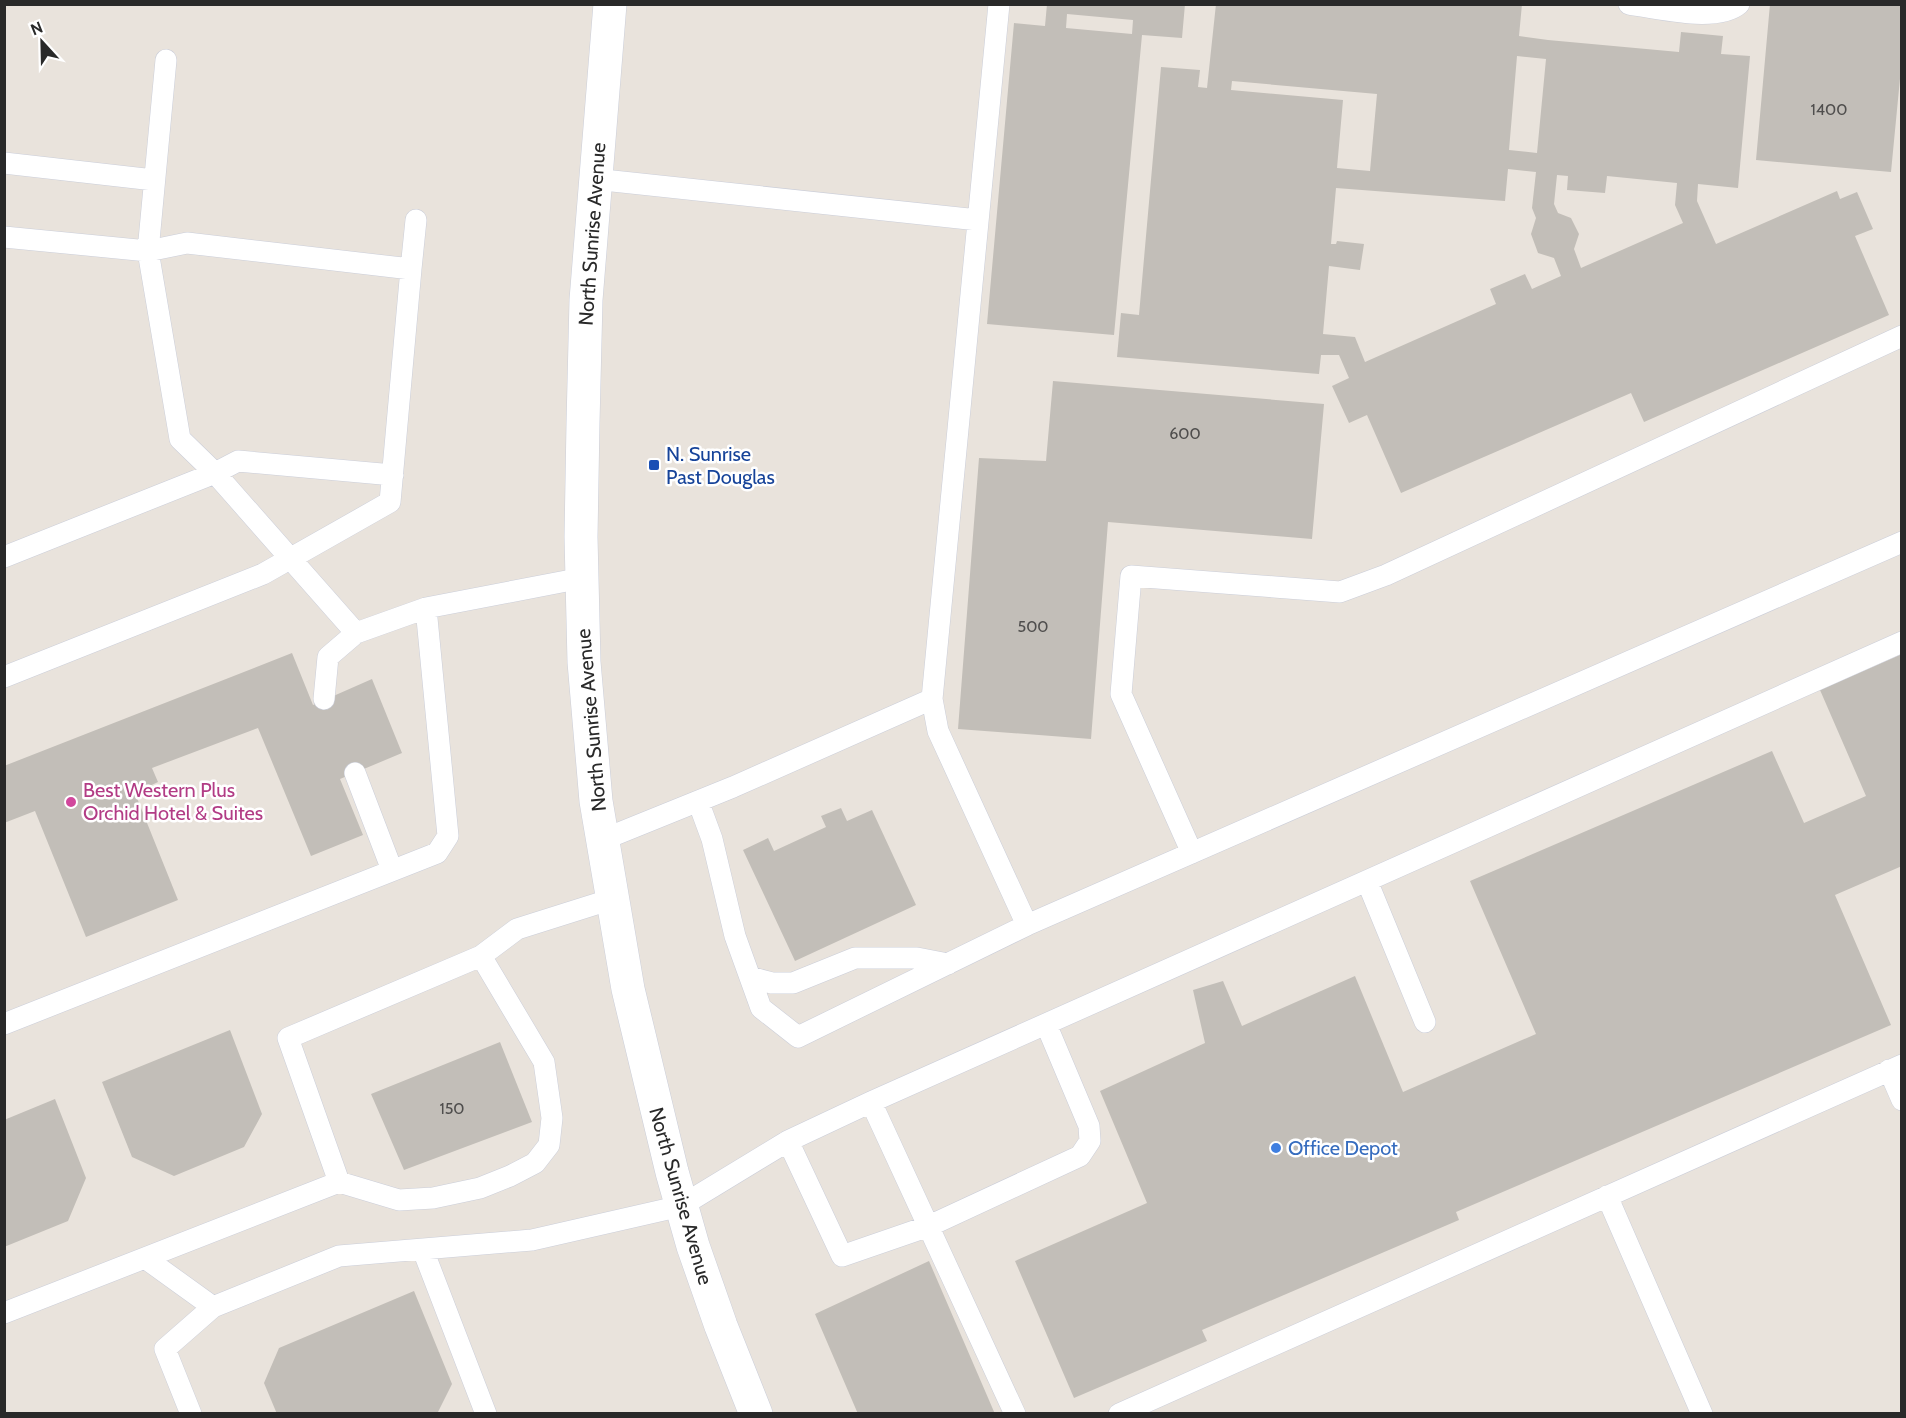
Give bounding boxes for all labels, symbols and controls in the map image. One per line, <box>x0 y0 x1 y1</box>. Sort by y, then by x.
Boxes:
north arrow <box>12 12 72 72</box>
text: N <box>28 18 45 39</box>
house number: 1400 <box>1811 100 1847 119</box>
street label: North Sunrise Avenue <box>574 142 610 326</box>
house number: 600 <box>1169 424 1201 443</box>
place label: N. Sunrise Past Douglas <box>666 442 775 489</box>
marker: N. Sunrise Past Douglas <box>647 458 661 472</box>
house number: 500 <box>1018 617 1049 636</box>
street label: North Sunrise Avenue <box>571 628 611 812</box>
place label: Best Western Plus Orchid Hotel & Suites <box>83 778 263 825</box>
marker: Best Western Plus Orchid Hotel & Suites <box>64 795 78 809</box>
house number: 150 <box>439 1099 465 1118</box>
street label: North Sunrise Avenue <box>644 1105 718 1287</box>
place label: Office Depot <box>1288 1136 1398 1160</box>
marker: Office Depot <box>1269 1141 1283 1155</box>

